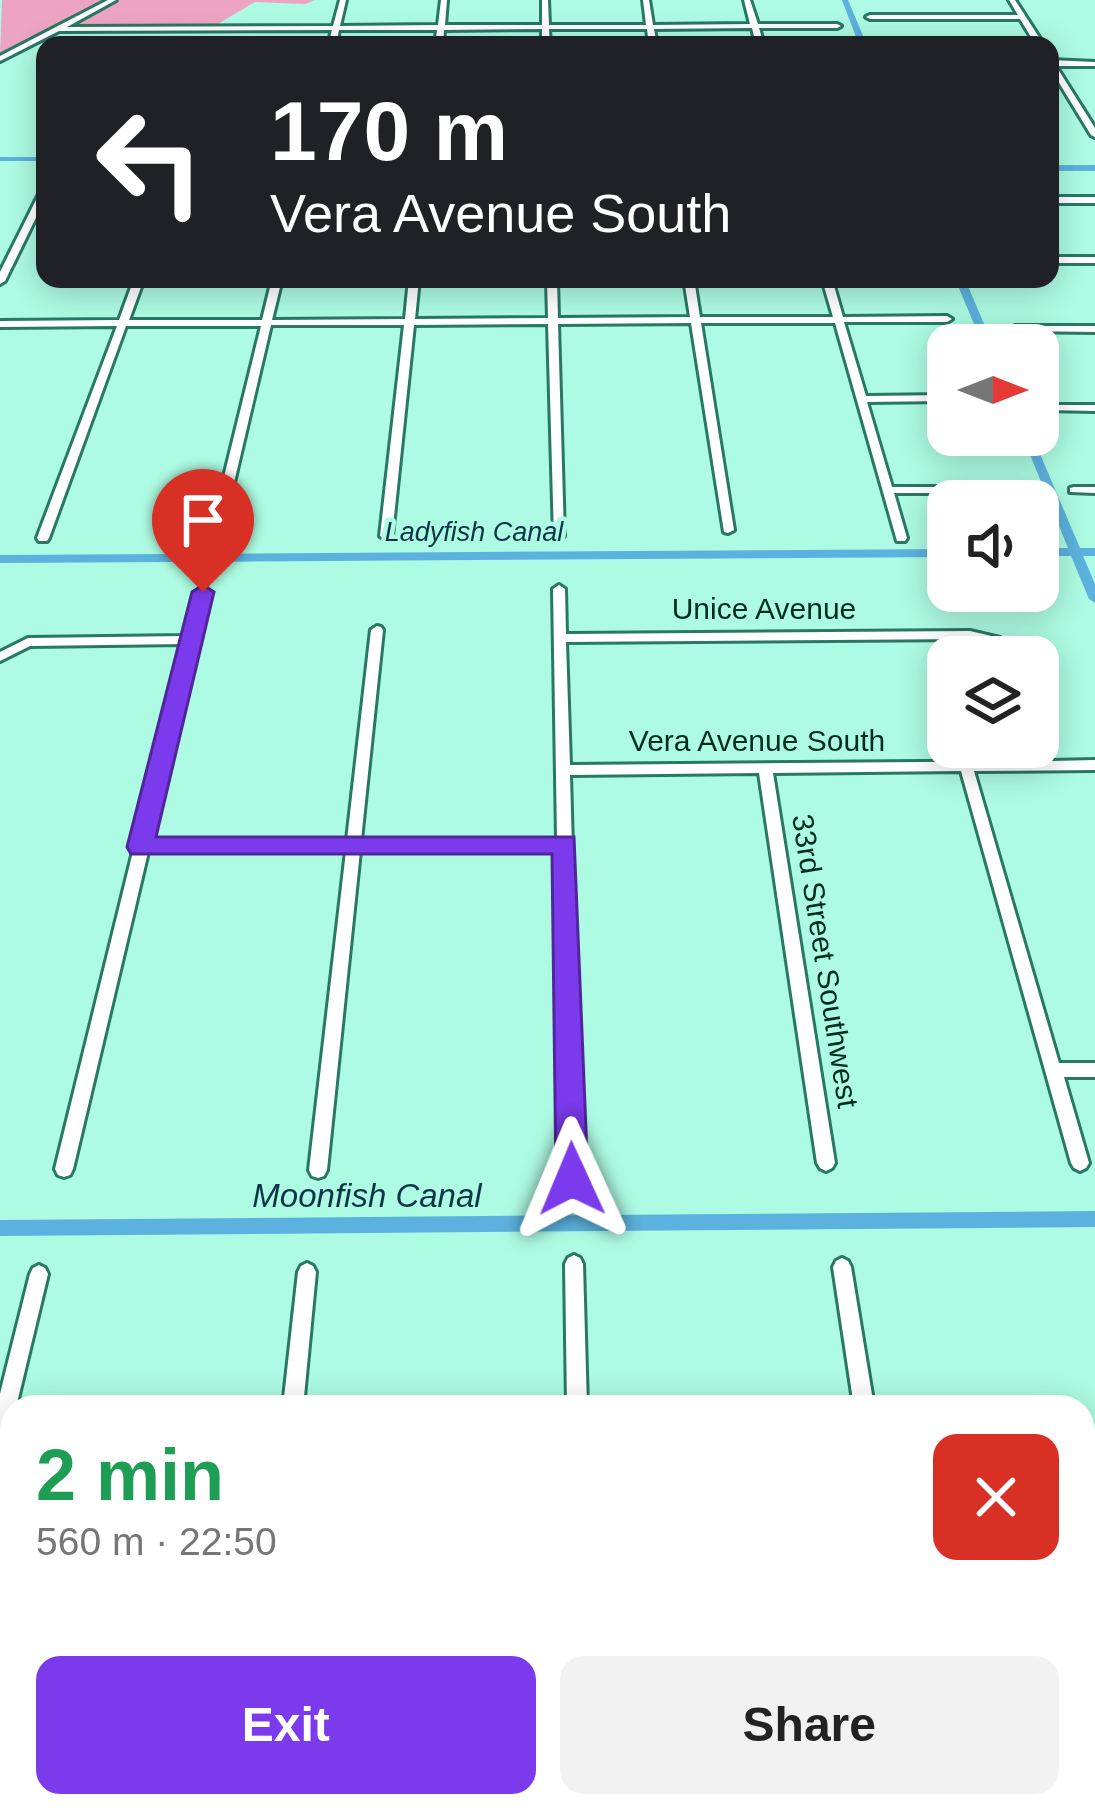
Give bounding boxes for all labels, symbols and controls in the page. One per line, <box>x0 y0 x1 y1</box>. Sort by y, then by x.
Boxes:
icon: left <box>72 84 228 240</box>
text: 170 m <box>270 84 508 178</box>
text: Vera Avenue South <box>270 183 731 243</box>
north arrow <box>927 324 1059 456</box>
map controls <box>927 324 1059 768</box>
pin <box>152 469 254 592</box>
button: sound <box>927 480 1059 612</box>
icon: arrive <box>170 487 236 553</box>
water label: Ladyfish Canal <box>385 517 564 547</box>
street label: Unice Avenue <box>672 592 856 625</box>
button: layers <box>927 636 1059 768</box>
street label: Vera Avenue South <box>629 724 885 757</box>
street label: 33rd Street Southwest <box>786 812 865 1111</box>
position arrow <box>509 1116 635 1242</box>
water label: Moonfish Canal <box>252 1177 483 1214</box>
button: close <box>933 1434 1059 1560</box>
text: 2 min <box>36 1435 224 1515</box>
text: 560 m · 22:50 <box>36 1520 277 1563</box>
button: Exit <box>36 1656 536 1794</box>
button: Share <box>560 1656 1059 1794</box>

